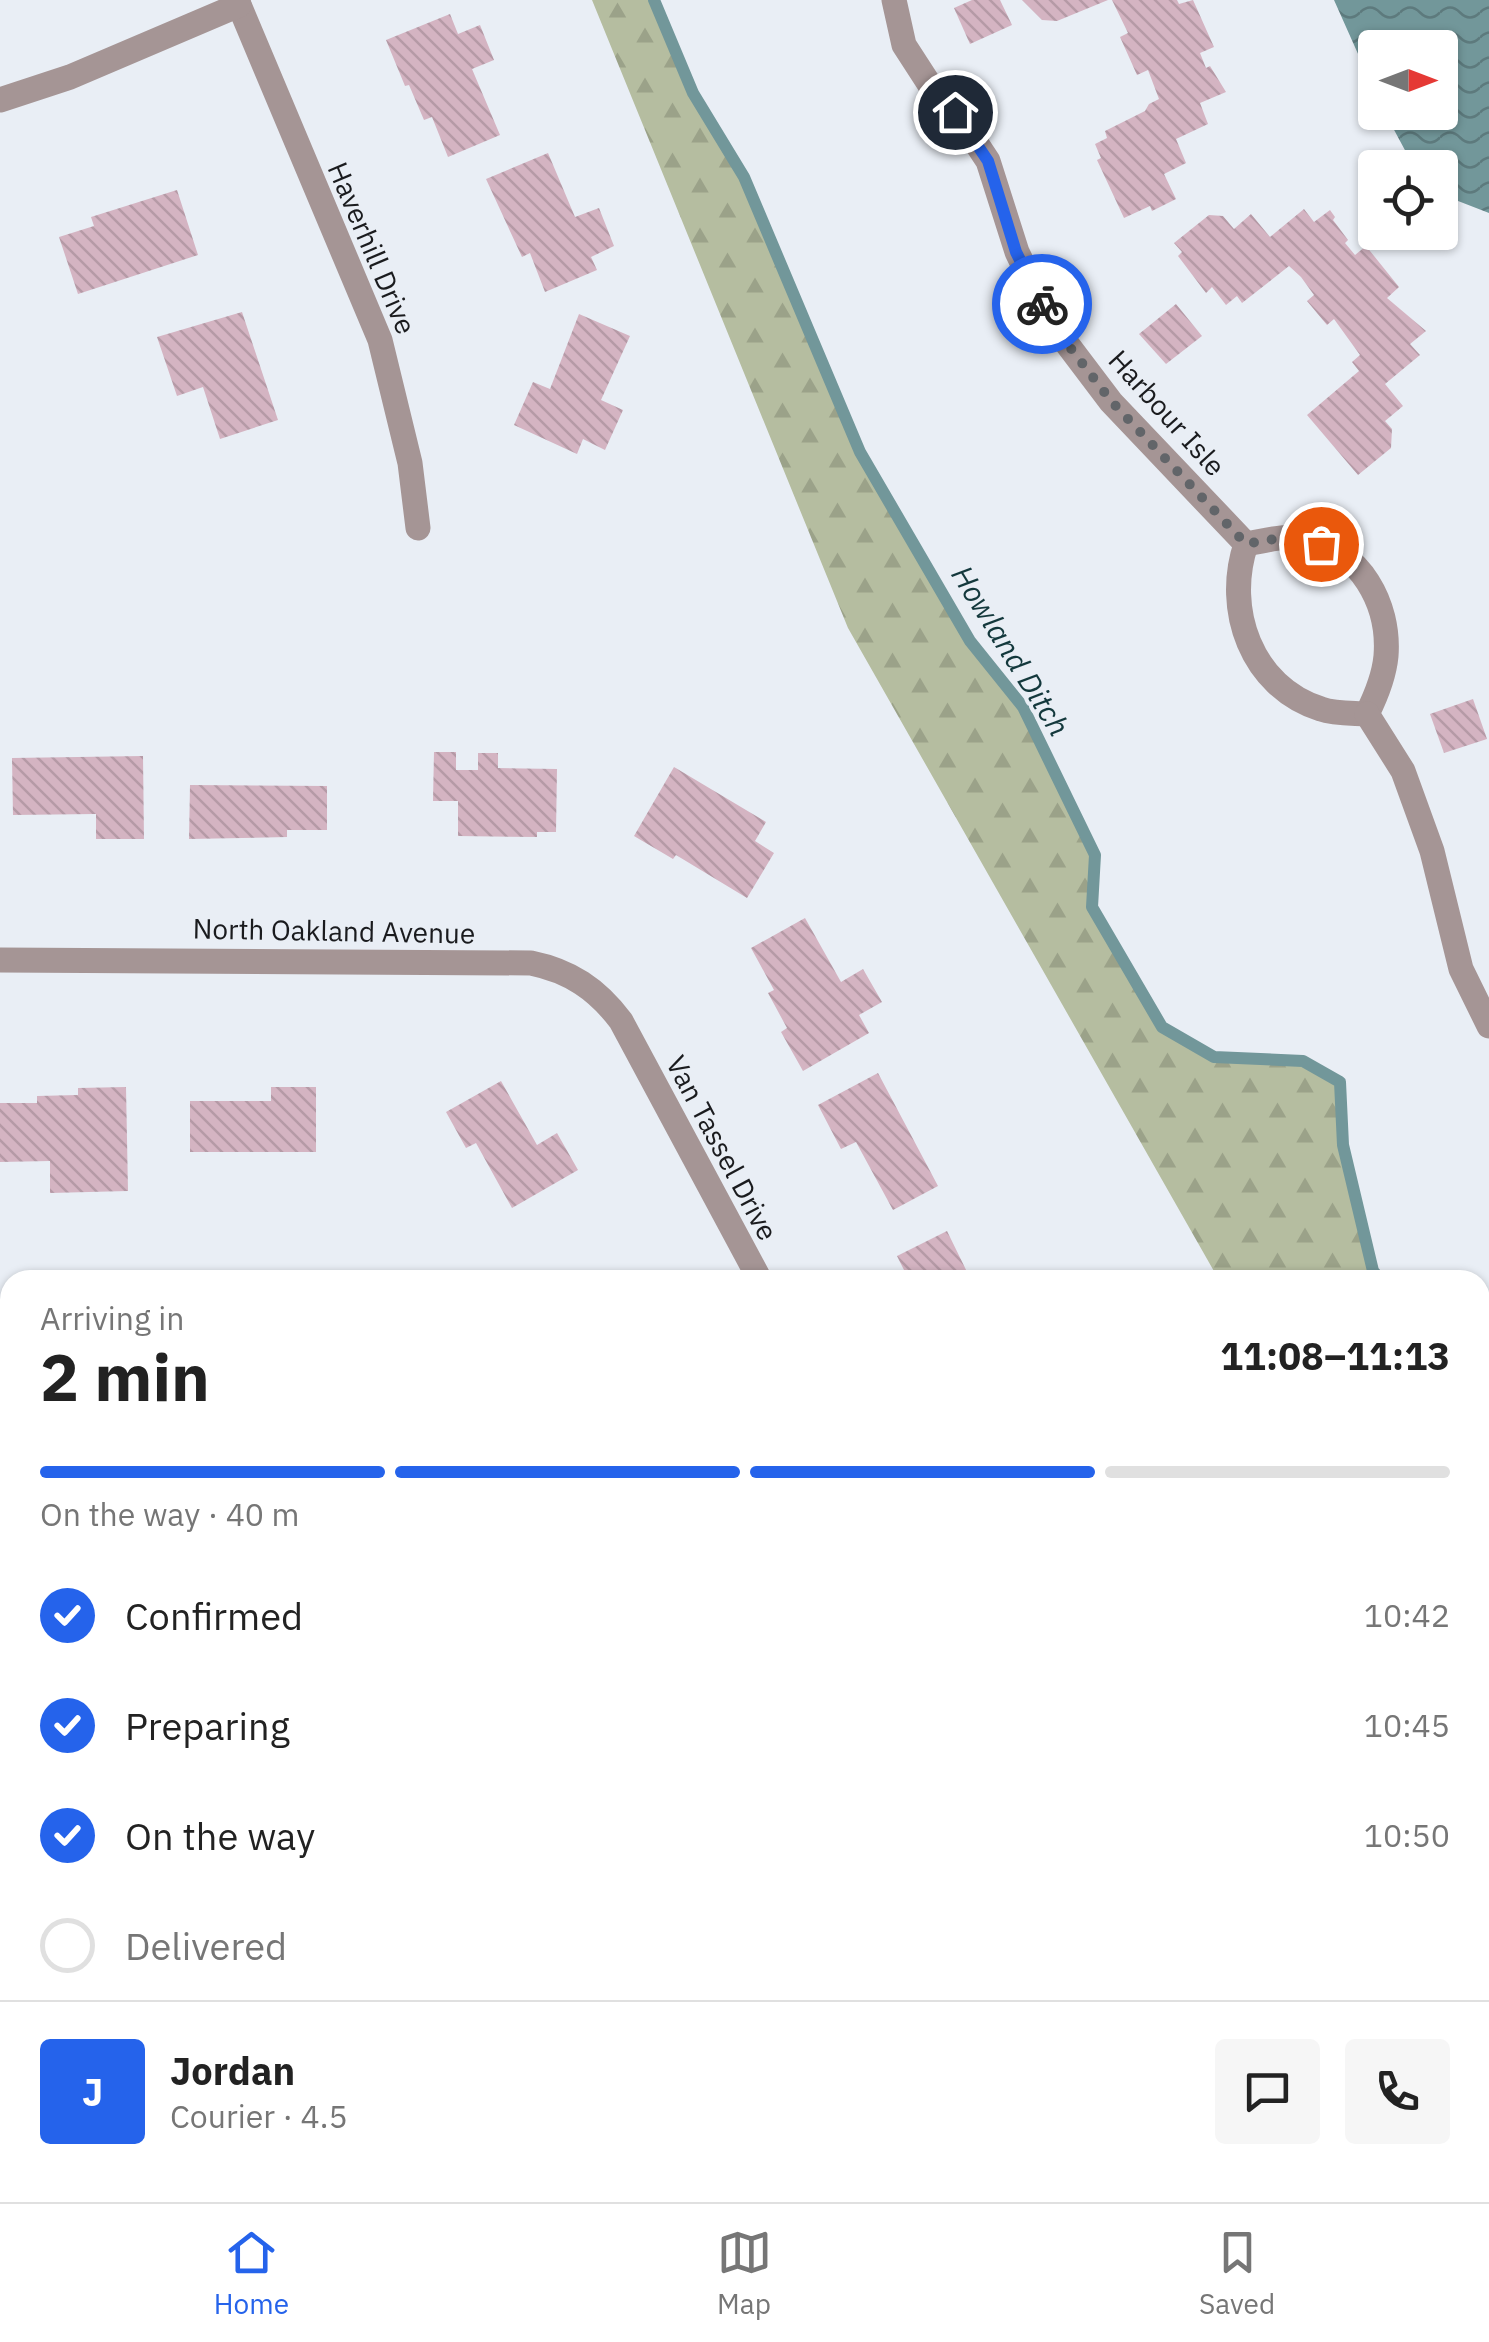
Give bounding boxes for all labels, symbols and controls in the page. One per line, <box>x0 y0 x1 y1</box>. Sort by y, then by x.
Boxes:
north arrow <box>1358 30 1458 130</box>
map controls <box>1358 30 1458 250</box>
pin <box>913 70 998 155</box>
icon: home <box>928 85 983 140</box>
button: locate <box>1358 150 1458 250</box>
street label: Haverhill Drive <box>320 156 425 339</box>
courier <box>992 254 1092 354</box>
icon: bike <box>1015 277 1070 332</box>
street label: Harbour Isle <box>1101 342 1234 484</box>
pin <box>1279 502 1364 587</box>
icon: bag <box>1294 517 1349 572</box>
water label: Howland Ditch <box>943 558 1079 743</box>
street label: North Oakland Avenue <box>192 910 476 951</box>
street label: Van Tassel Drive <box>658 1049 787 1247</box>
text: Arriving in <box>40 1297 185 1339</box>
text: 11:08–11:13 <box>1220 1331 1450 1380</box>
text: 2 min <box>40 1334 210 1419</box>
text: On the way · 40 m <box>40 1493 300 1535</box>
icon: check <box>40 1588 95 1643</box>
text: Confirmed <box>125 1591 303 1640</box>
text: 10:42 <box>1364 1594 1450 1636</box>
icon: check <box>40 1698 95 1753</box>
text: Preparing <box>125 1701 290 1750</box>
text: 10:45 <box>1364 1704 1450 1746</box>
icon: check <box>40 1808 95 1863</box>
text: On the way <box>125 1811 315 1860</box>
text: 10:50 <box>1364 1814 1450 1856</box>
text: Delivered <box>125 1921 287 1970</box>
button: chat <box>1215 2039 1320 2144</box>
button: phone <box>1345 2039 1450 2144</box>
text: Jordan <box>170 2046 295 2095</box>
text: J <box>82 2067 103 2116</box>
text: Courier · 4.5 <box>170 2095 348 2137</box>
tab: Home <box>214 2225 289 2322</box>
tab: Map <box>717 2225 772 2322</box>
tab: Saved <box>1199 2225 1275 2322</box>

